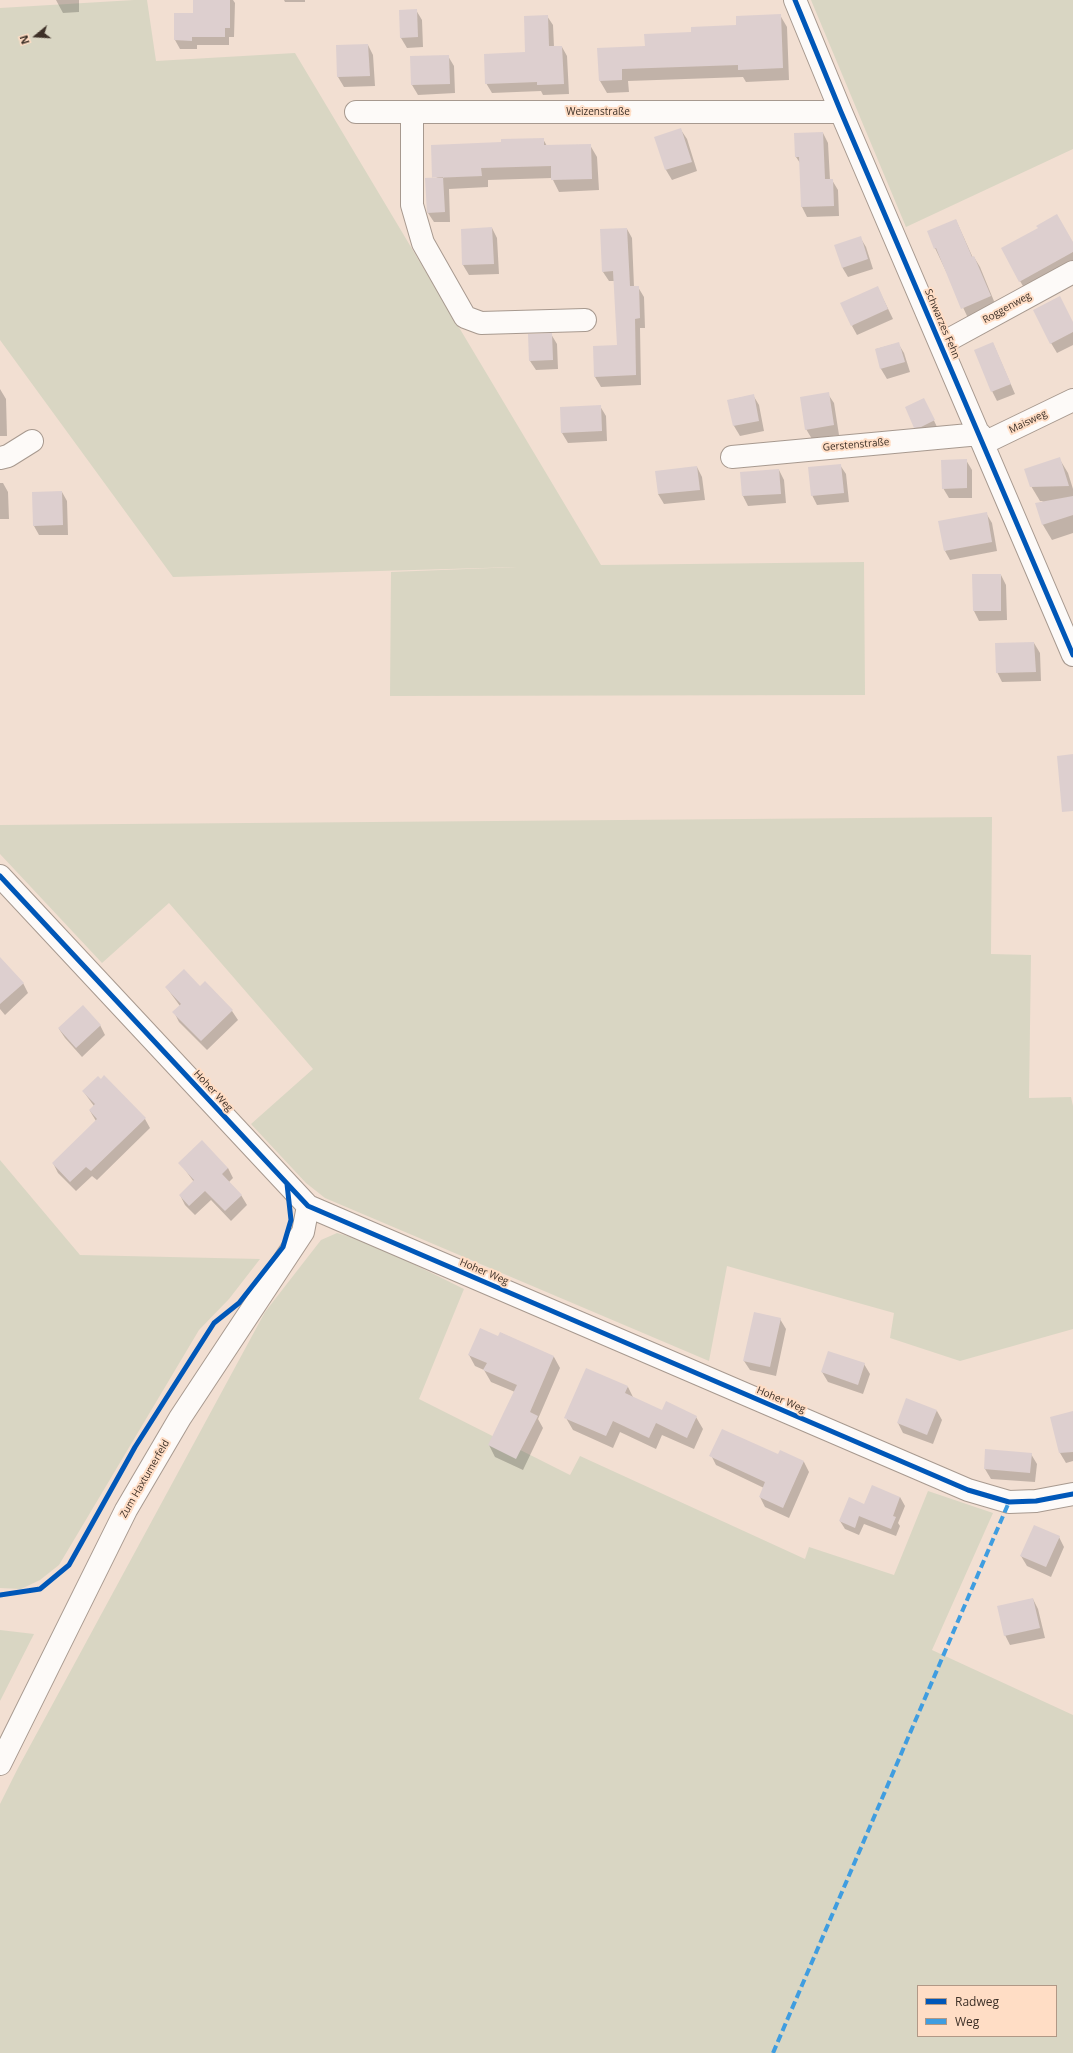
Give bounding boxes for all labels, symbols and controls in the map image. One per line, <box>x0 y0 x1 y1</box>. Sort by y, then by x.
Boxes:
north arrow <box>16 16 56 56</box>
text: N <box>16 33 33 46</box>
street label: Weizenstraße <box>566 106 630 118</box>
street label: Schwarzes Fehn <box>922 287 962 361</box>
street label: Roggenweg <box>981 290 1033 326</box>
street label: Maisweg <box>1007 408 1049 436</box>
street label: Gerstenstraße <box>822 436 890 454</box>
street label: Hoher Weg <box>191 1068 235 1114</box>
street label: Hoher Weg <box>458 1256 510 1288</box>
street label: Hoher Weg <box>755 1384 807 1416</box>
street label: Zum Haxtumerfeld <box>118 1438 172 1520</box>
legend <box>917 1985 1057 2037</box>
text: Radweg <box>955 1993 999 2010</box>
text: Weg <box>955 2013 979 2030</box>

